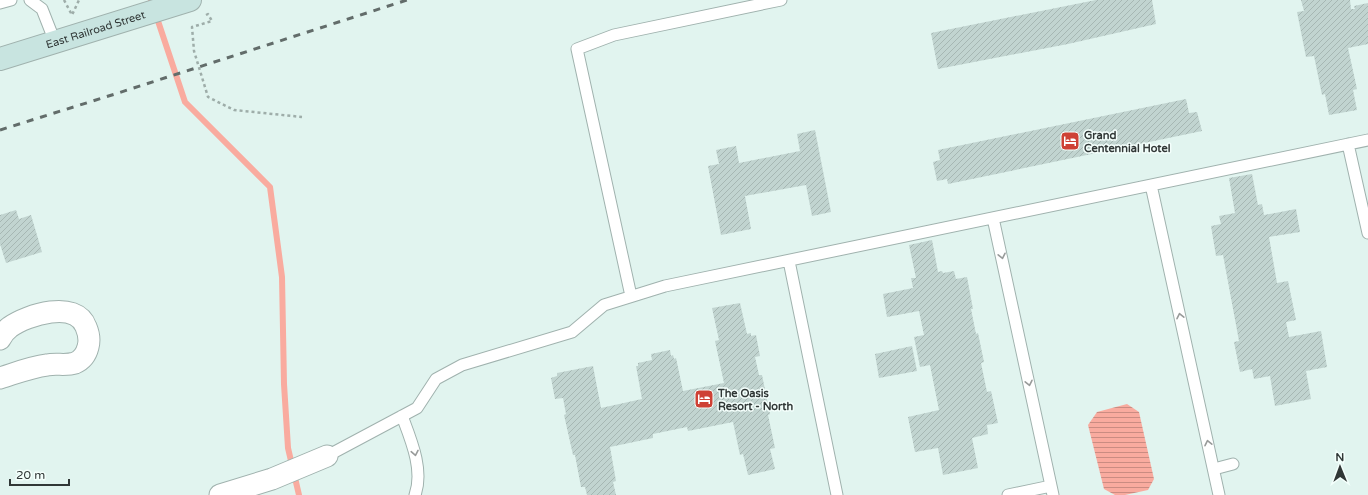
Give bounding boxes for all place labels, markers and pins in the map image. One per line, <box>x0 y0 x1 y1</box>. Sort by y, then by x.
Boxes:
place label: Grand Centennial Hotel <box>1084 129 1171 155</box>
hotel icon: Grand Centennial Hotel <box>1059 130 1081 152</box>
place label: The Oasis Resort - North <box>717 387 793 413</box>
hotel icon: The Oasis Resort - North <box>693 388 715 410</box>

